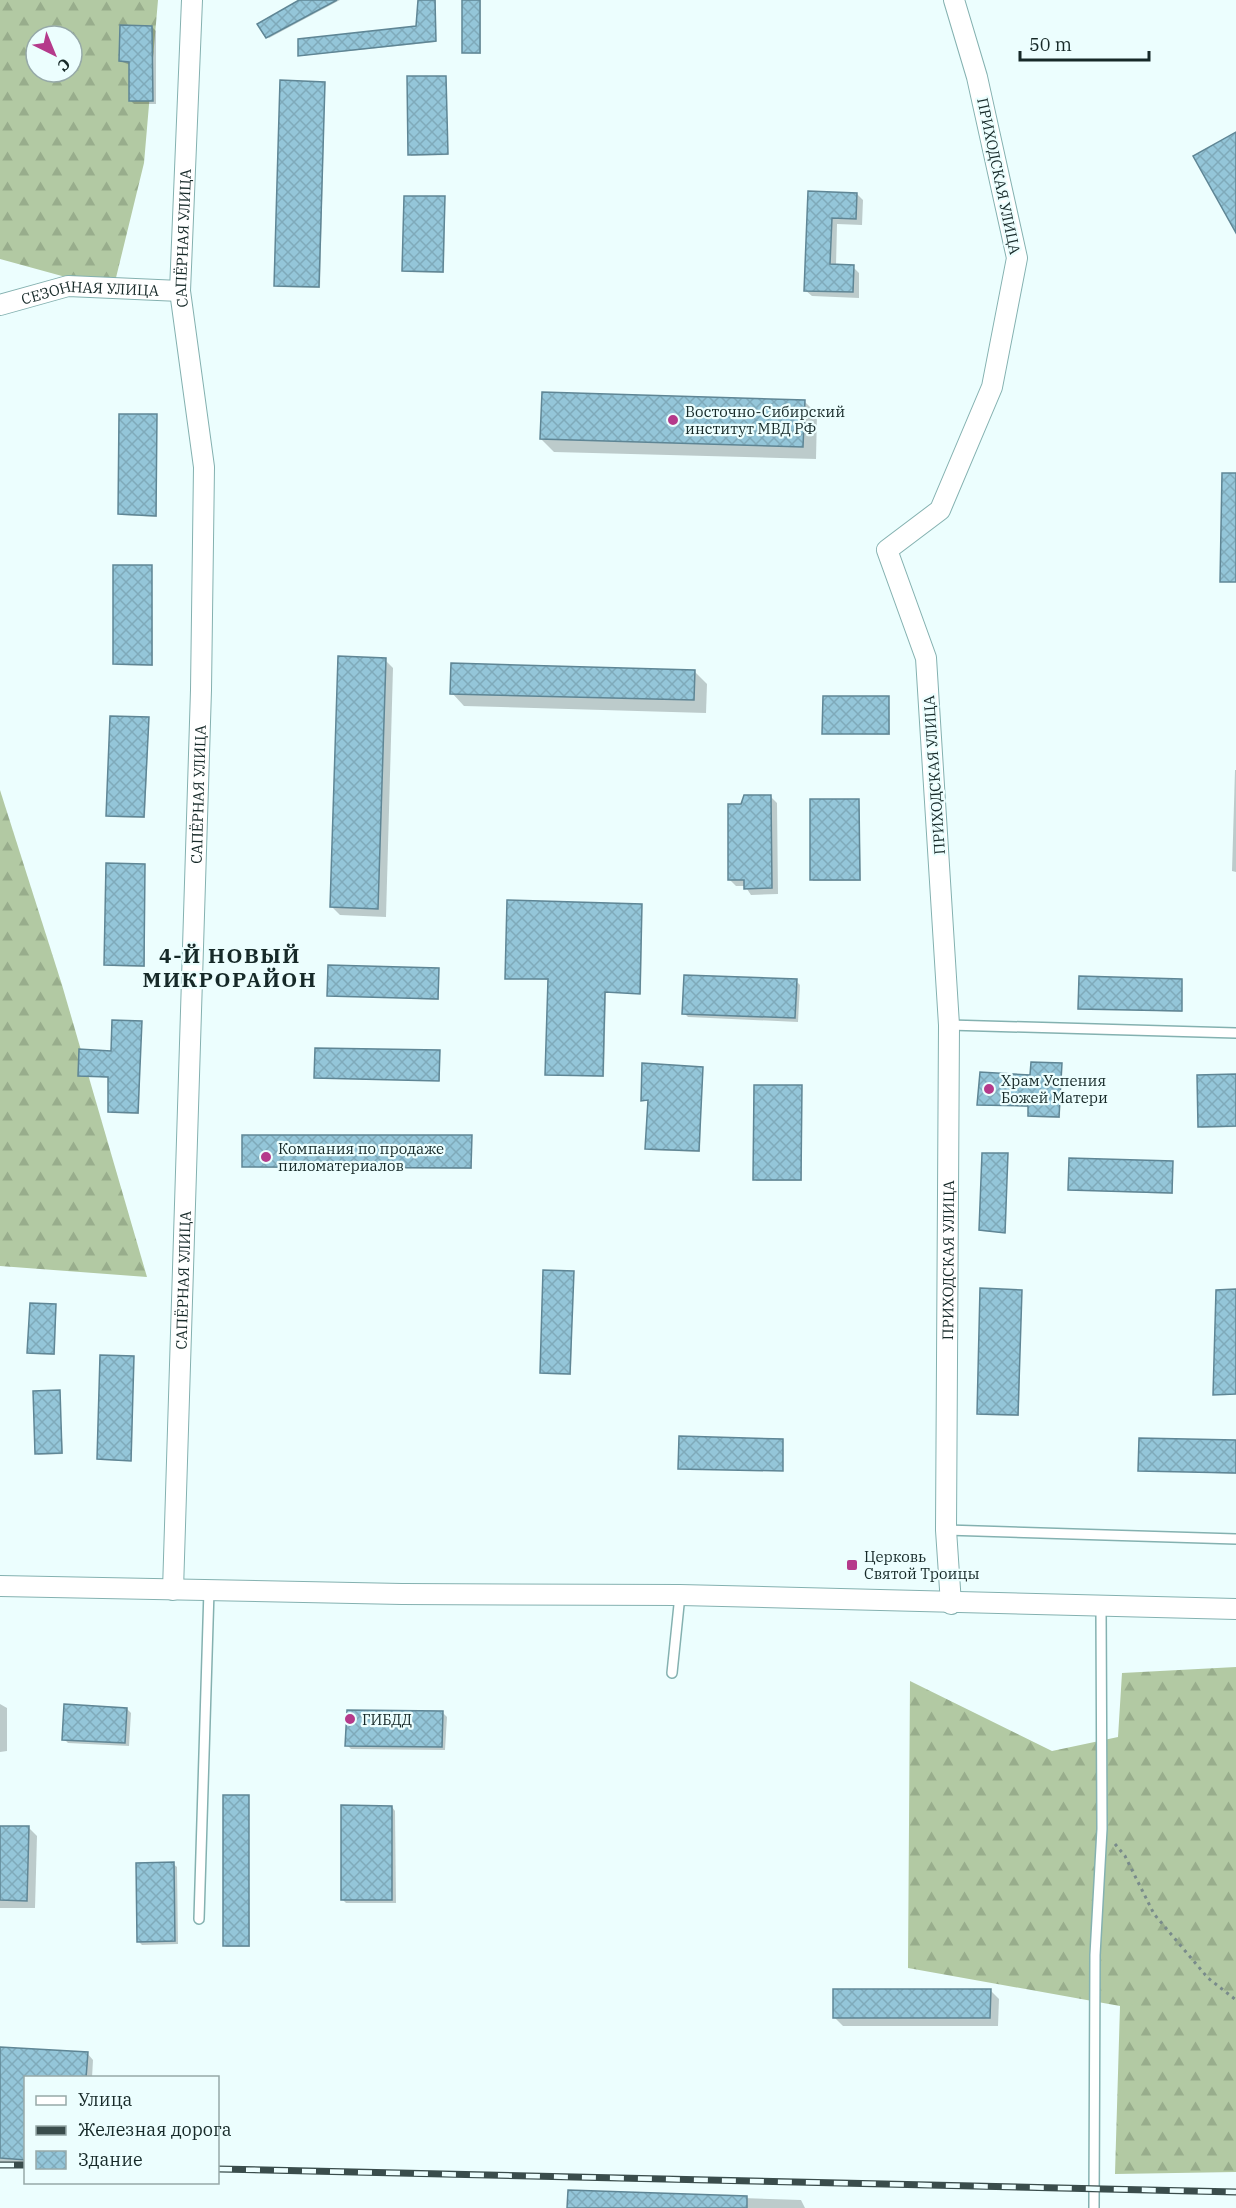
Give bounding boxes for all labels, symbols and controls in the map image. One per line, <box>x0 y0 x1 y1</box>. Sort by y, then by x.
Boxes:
north arrow <box>24 24 84 84</box>
scale bar <box>1020 24 1149 62</box>
text: 50 m <box>1029 33 1072 56</box>
text: С <box>54 54 75 76</box>
street label: ПРИХОДСКАЯ УЛИЦА <box>973 96 1025 257</box>
street label: САПЁРНАЯ УЛИЦА <box>170 168 195 309</box>
street label: СЕЗОННАЯ УЛИЦА <box>19 276 160 308</box>
place label: Восточно-Сибирский институт МВД РФ <box>685 402 845 438</box>
marker: Восточно-Сибирский институт МВД РФ <box>666 413 680 427</box>
street label: ПРИХОДСКАЯ УЛИЦА <box>919 694 949 855</box>
street label: САПЁРНАЯ УЛИЦА <box>186 724 209 864</box>
district label: 4-Й НОВЫЙ МИКРОРАЙОН <box>143 941 317 993</box>
place label: Храм Успения Божей Матери <box>1001 1071 1108 1107</box>
marker: Храм Успения Божей Матери <box>982 1082 996 1096</box>
place label: Компания по продаже пиломатериалов <box>278 1139 444 1175</box>
marker: Компания по продаже пиломатериалов <box>259 1150 273 1164</box>
street label: ПРИХОДСКАЯ УЛИЦА <box>938 1179 958 1340</box>
street label: САПЁРНАЯ УЛИЦА <box>171 1210 194 1350</box>
place label: Церковь Святой Троицы <box>864 1547 980 1583</box>
marker: Церковь Святой Троицы <box>845 1558 859 1572</box>
place label: ГИБДД <box>362 1710 412 1729</box>
marker: ГИБДД <box>343 1712 357 1726</box>
legend <box>24 2076 219 2184</box>
text: Улица <box>78 2088 133 2111</box>
text: Железная дорога <box>78 2118 232 2141</box>
text: Здание <box>78 2148 143 2171</box>

